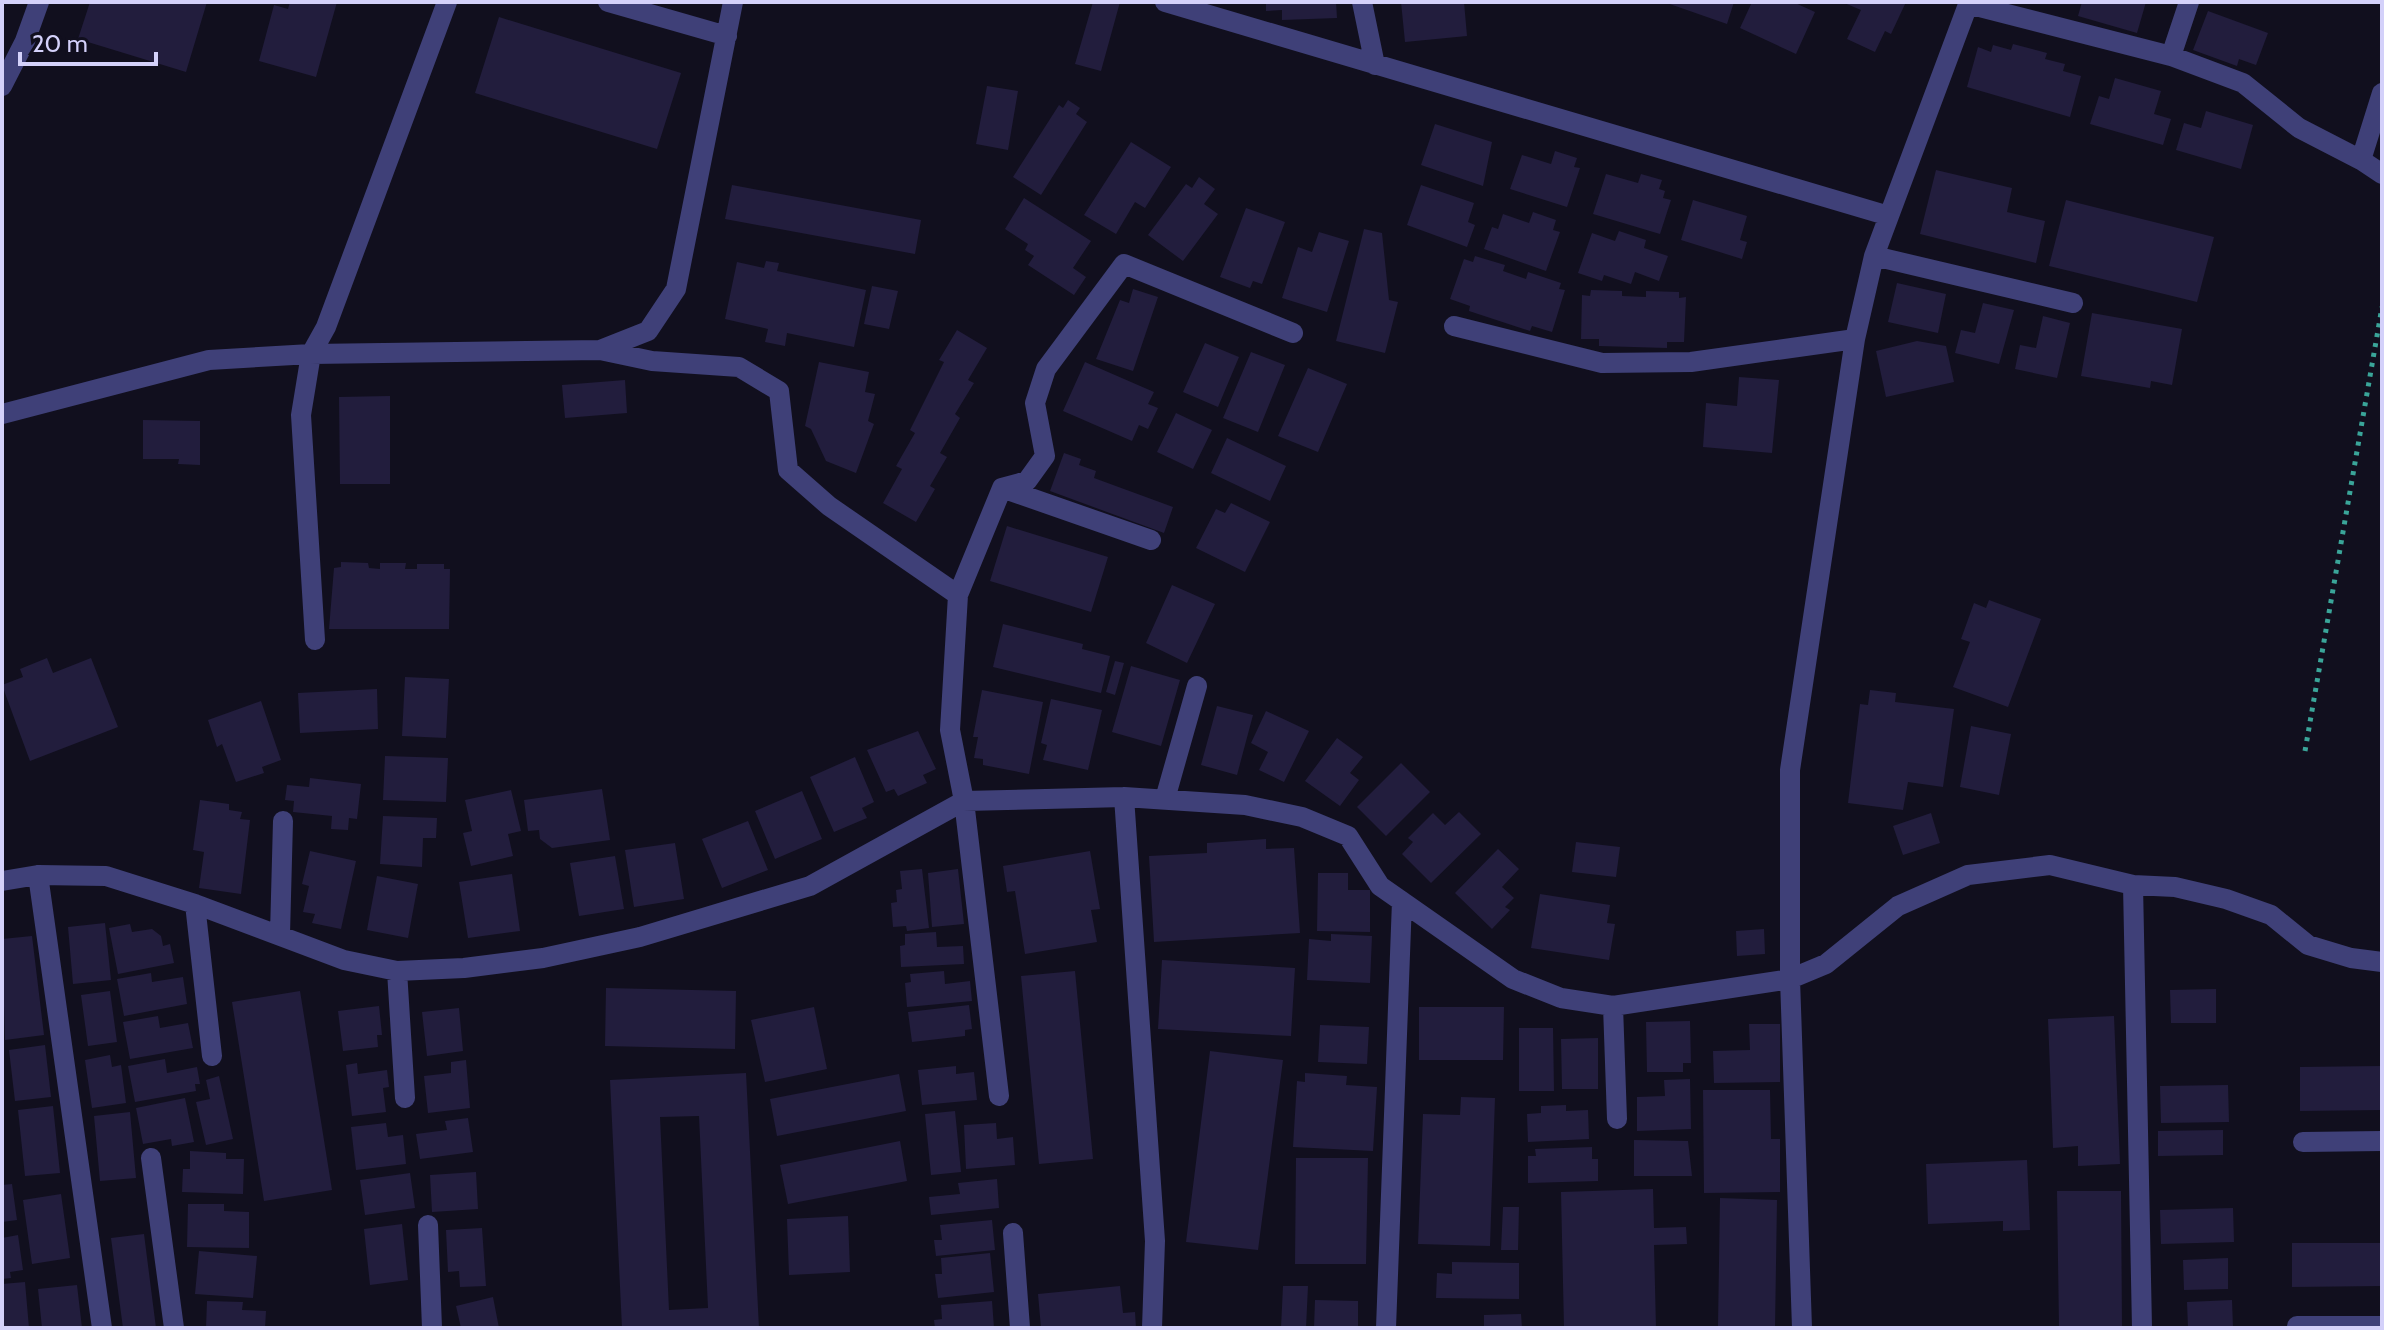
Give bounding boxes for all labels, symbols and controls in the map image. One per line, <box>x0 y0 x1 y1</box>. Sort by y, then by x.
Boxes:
scale bar <box>20 16 156 66</box>
text: 20 m <box>32 29 88 58</box>

